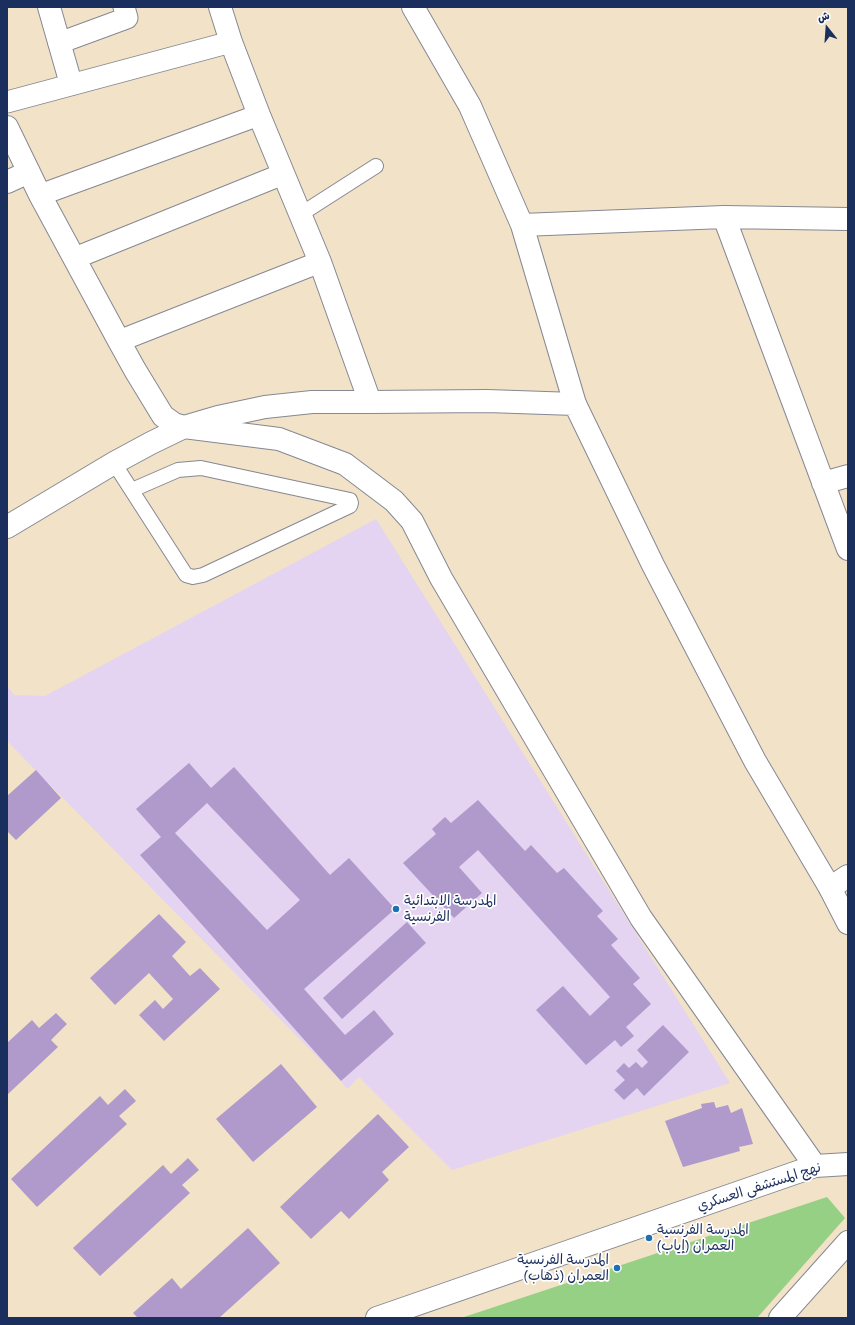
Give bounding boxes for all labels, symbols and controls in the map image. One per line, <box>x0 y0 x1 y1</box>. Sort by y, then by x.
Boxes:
north arrow <box>807 8 847 48</box>
text: ش <box>816 8 831 25</box>
place label: المدرسة الابتدائية الفرنسية <box>404 893 496 926</box>
marker: المدرسة الابتدائية الفرنسية <box>391 904 401 914</box>
street label: نهج المستشفى العسكري <box>695 1159 823 1215</box>
place label: المدرسة الفرنسية العمران (إياب) <box>657 1222 749 1254</box>
marker: المدرسة الفرنسية العمران (إياب) <box>644 1233 654 1243</box>
place label: المدرسة الفرنسية العمران (ذهاب) <box>517 1252 609 1284</box>
marker: المدرسة الفرنسية العمران (ذهاب) <box>612 1263 622 1273</box>

